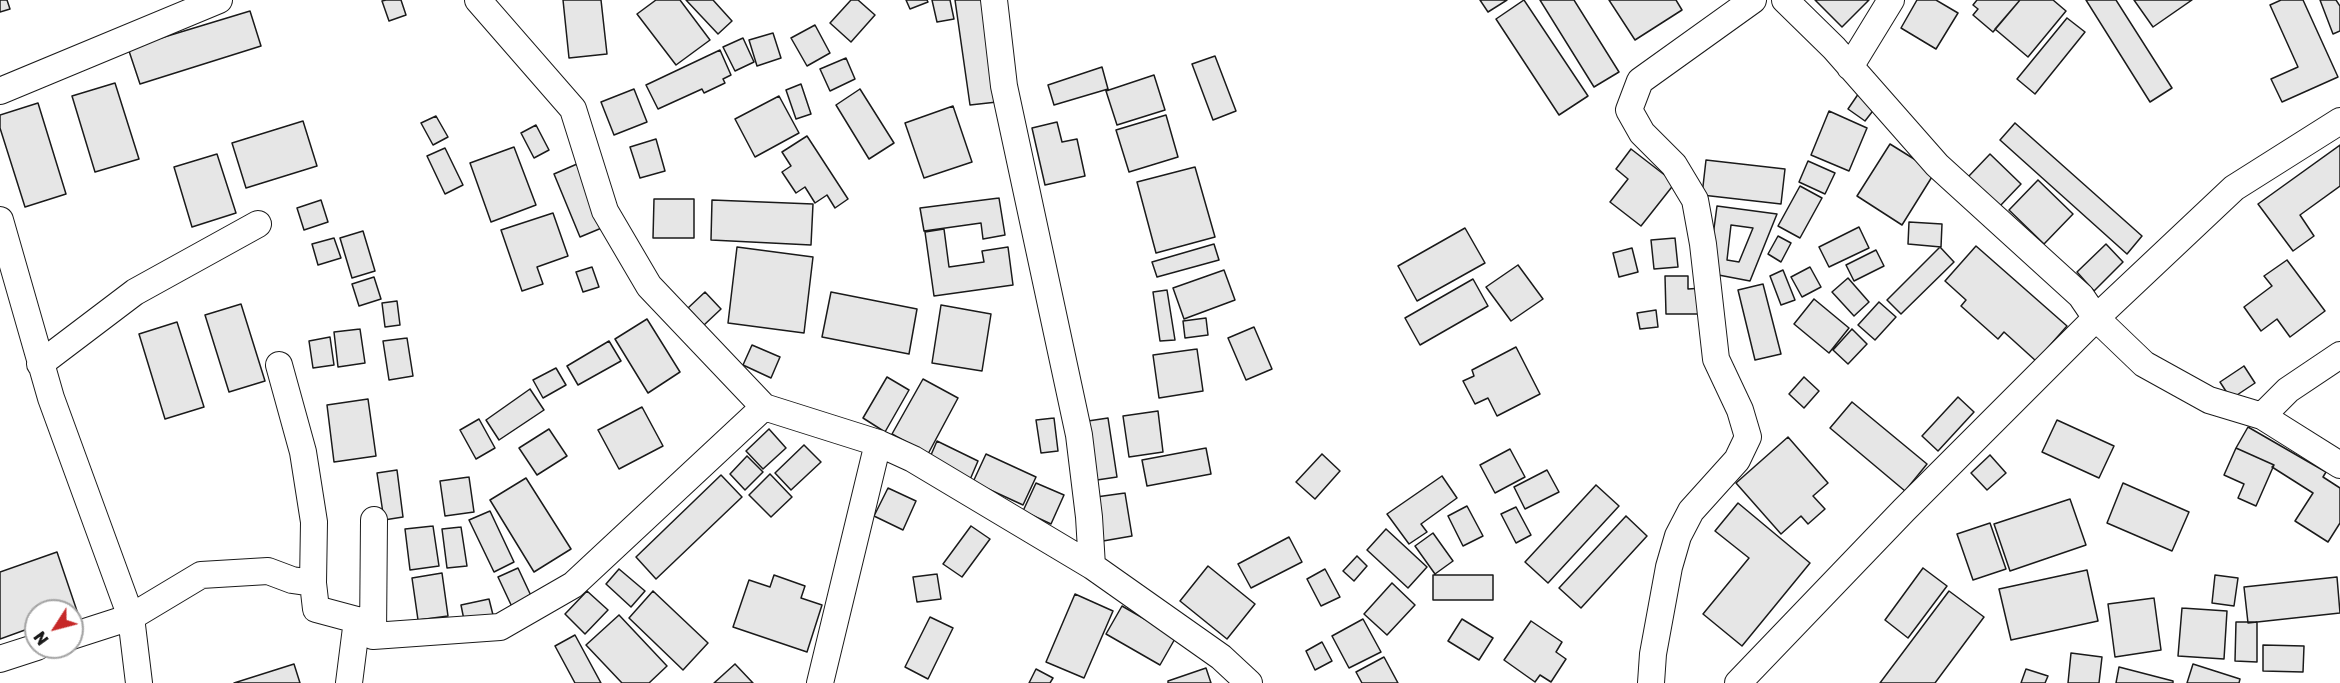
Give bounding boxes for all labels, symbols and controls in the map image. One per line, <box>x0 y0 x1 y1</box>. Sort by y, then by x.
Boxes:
north arrow <box>24 599 84 659</box>
text: N <box>29 628 53 649</box>

